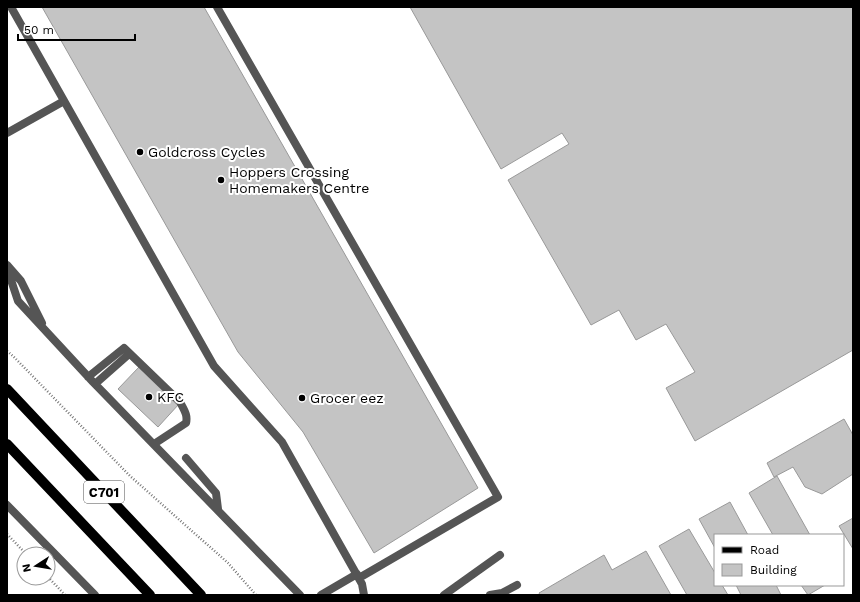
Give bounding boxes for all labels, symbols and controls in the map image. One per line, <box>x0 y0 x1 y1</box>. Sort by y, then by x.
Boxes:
scale bar <box>18 16 135 42</box>
text: 50 m <box>24 23 54 37</box>
place label: Goldcross Cycles <box>148 144 265 160</box>
marker: Goldcross Cycles <box>135 147 145 157</box>
place label: Hoppers Crossing Homemakers Centre <box>229 164 369 196</box>
marker: Hoppers Crossing Homemakers Centre <box>216 175 226 185</box>
place label: KFC <box>157 389 184 405</box>
place label: Grocer eez <box>310 390 384 406</box>
marker: KFC <box>144 392 154 402</box>
marker: Grocer eez <box>297 393 307 403</box>
road number: C701 <box>84 481 124 503</box>
legend <box>714 534 844 586</box>
text: Road <box>750 543 779 557</box>
north arrow <box>16 546 56 586</box>
text: N <box>20 563 34 573</box>
text: Building <box>750 563 797 577</box>

